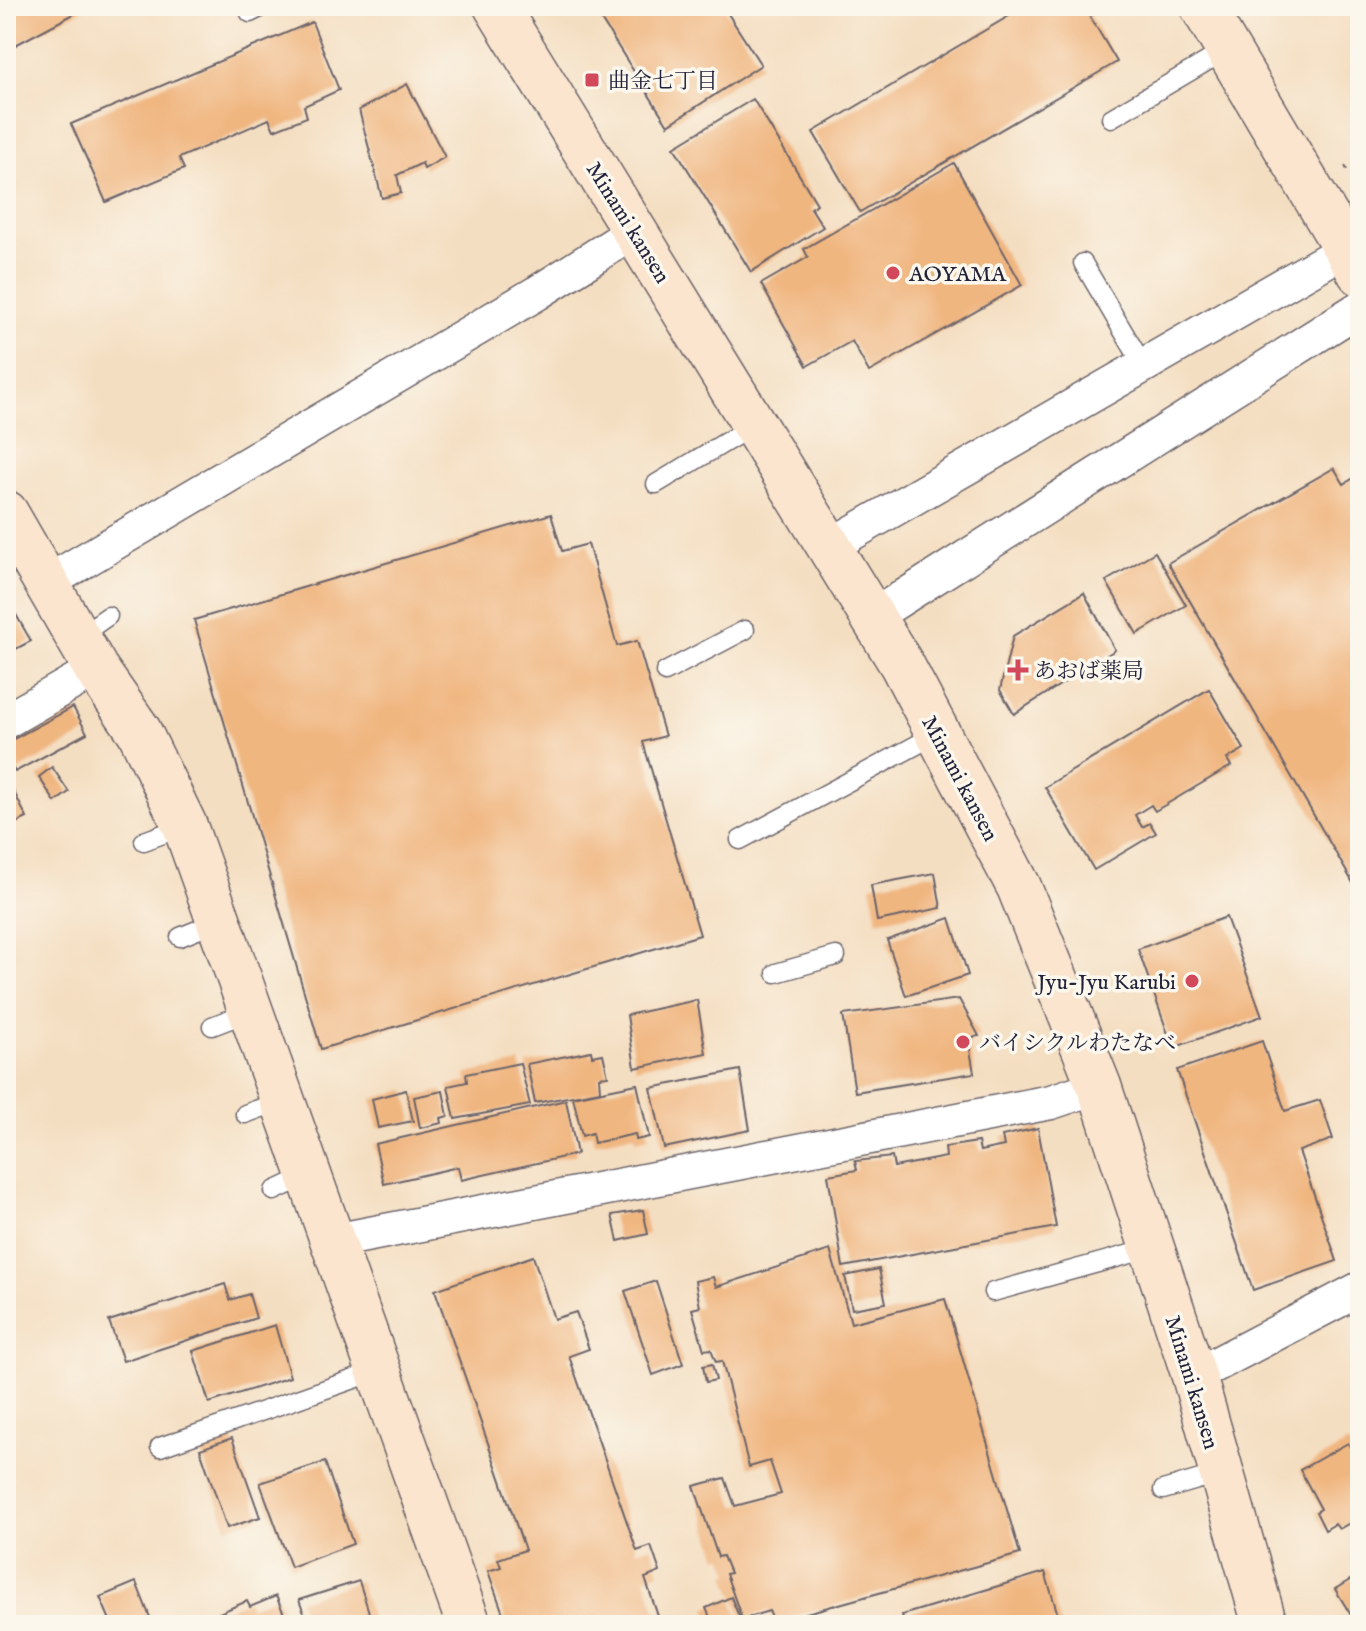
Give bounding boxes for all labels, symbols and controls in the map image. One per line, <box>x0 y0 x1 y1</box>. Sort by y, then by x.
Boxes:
place label: 曲金七丁目 <box>608 68 718 96</box>
marker: 曲金七丁目 <box>583 71 601 89</box>
street label: Minami kansen <box>579 157 676 289</box>
place label: AOYAMA <box>908 261 1007 289</box>
marker: AOYAMA <box>884 264 902 282</box>
place label: あおば薬局 <box>1034 658 1144 686</box>
marker: あおば薬局 <box>1009 661 1027 679</box>
street label: Minami kansen <box>914 711 1004 847</box>
place label: Jyu-Jyu Karubi <box>1034 969 1176 997</box>
marker: Jyu-Jyu Karubi <box>1183 972 1201 990</box>
place label: バイシクルわたなべ <box>979 1030 1176 1058</box>
marker: バイシクルわたなべ <box>954 1033 972 1051</box>
street label: Minami kansen <box>1158 1312 1225 1453</box>

